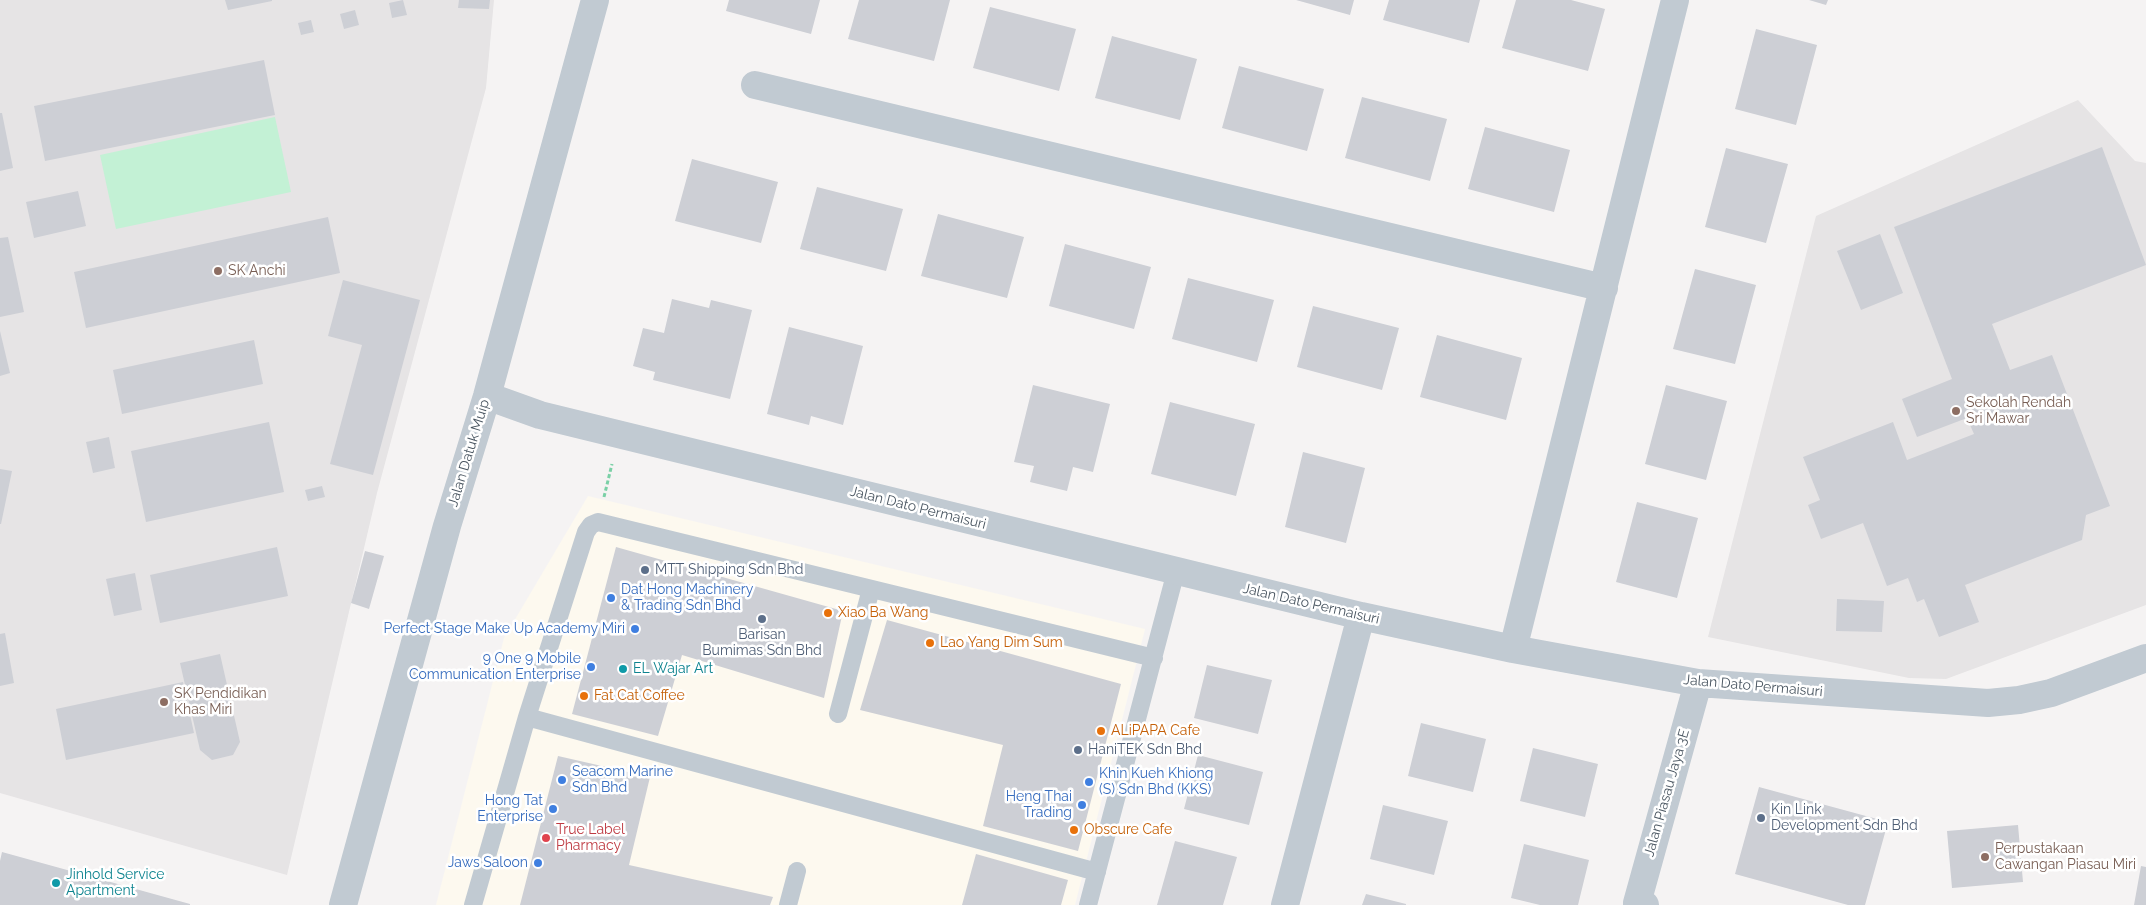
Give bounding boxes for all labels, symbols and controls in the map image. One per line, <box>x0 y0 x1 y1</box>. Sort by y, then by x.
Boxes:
place label: SK Anchi <box>228 263 286 279</box>
marker: SK Anchi <box>212 265 224 277</box>
place label: Sekolah Rendah Sri Mawar <box>1966 395 2071 428</box>
street label: Jalan Datuk Muip <box>445 397 493 509</box>
marker: Sekolah Rendah Sri Mawar <box>1950 405 1962 417</box>
street label: Jalan Dato Permaisuri <box>848 483 988 533</box>
place label: MTT Shipping Sdn Bhd <box>655 562 803 578</box>
marker: MTT Shipping Sdn Bhd <box>639 564 651 576</box>
street label: Jalan Dato Permaisuri <box>1241 580 1381 628</box>
place label: Dat Hong Machinery & Trading Sdn Bhd <box>621 582 753 614</box>
marker: Dat Hong Machinery & Trading Sdn Bhd <box>605 592 617 604</box>
place label: Xiao Ba Wang <box>838 605 928 621</box>
marker: Xiao Ba Wang <box>822 607 834 619</box>
marker: Barisan Bumimas Sdn Bhd <box>756 613 768 625</box>
place label: Perfect Stage Make Up Academy Miri <box>384 621 625 637</box>
marker: Perfect Stage Make Up Academy Miri <box>629 623 641 635</box>
place label: Barisan Bumimas Sdn Bhd <box>702 627 822 660</box>
place label: Lao Yang Dim Sum <box>940 635 1063 651</box>
marker: Lao Yang Dim Sum <box>924 637 936 649</box>
place label: 9 One 9 Mobile Communication Enterprise <box>409 651 581 684</box>
marker: 9 One 9 Mobile Communication Enterprise <box>585 661 597 673</box>
place label: EL Wajar Art <box>633 661 713 677</box>
marker: EL Wajar Art <box>617 663 629 675</box>
street label: Jalan Dato Permaisuri <box>1683 672 1823 700</box>
place label: SK Pendidikan Khas Miri <box>174 686 267 719</box>
place label: Fat Cat Coffee <box>594 688 685 704</box>
marker: Fat Cat Coffee <box>578 690 590 702</box>
marker: SK Pendidikan Khas Miri <box>158 696 170 708</box>
place label: ALiPAPA Cafe <box>1111 723 1200 739</box>
marker: ALiPAPA Cafe <box>1095 725 1107 737</box>
street label: Jalan Piasau Jaya 3E <box>1641 727 1693 859</box>
place label: HaniTEK Sdn Bhd <box>1088 742 1202 758</box>
marker: HaniTEK Sdn Bhd <box>1072 744 1084 756</box>
place label: Seacom Marine Sdn Bhd <box>572 764 673 796</box>
place label: Khin Kueh Khiong (S) Sdn Bhd (KKS) <box>1099 766 1213 799</box>
marker: Seacom Marine Sdn Bhd <box>556 774 568 786</box>
marker: Khin Kueh Khiong (S) Sdn Bhd (KKS) <box>1083 776 1095 788</box>
place label: Heng Thai Trading <box>1006 789 1072 822</box>
place label: Hong Tat Enterprise <box>477 793 543 826</box>
marker: Heng Thai Trading <box>1076 799 1088 811</box>
place label: Kin Link Development Sdn Bhd <box>1771 802 1918 834</box>
marker: Hong Tat Enterprise <box>547 803 559 815</box>
marker: Kin Link Development Sdn Bhd <box>1755 812 1767 824</box>
place label: True Label Pharmacy <box>556 822 625 854</box>
place label: Obscure Cafe <box>1084 822 1172 838</box>
marker: Obscure Cafe <box>1068 824 1080 836</box>
marker: True Label Pharmacy <box>540 832 552 844</box>
place label: Perpustakaan Cawangan Piasau Miri <box>1995 841 2136 874</box>
marker: Perpustakaan Cawangan Piasau Miri <box>1979 851 1991 863</box>
place label: Jaws Saloon <box>448 855 528 871</box>
marker: Jaws Saloon <box>532 857 544 869</box>
place label: Jinhold Service Apartment <box>66 867 165 900</box>
marker: Jinhold Service Apartment <box>50 877 62 889</box>

